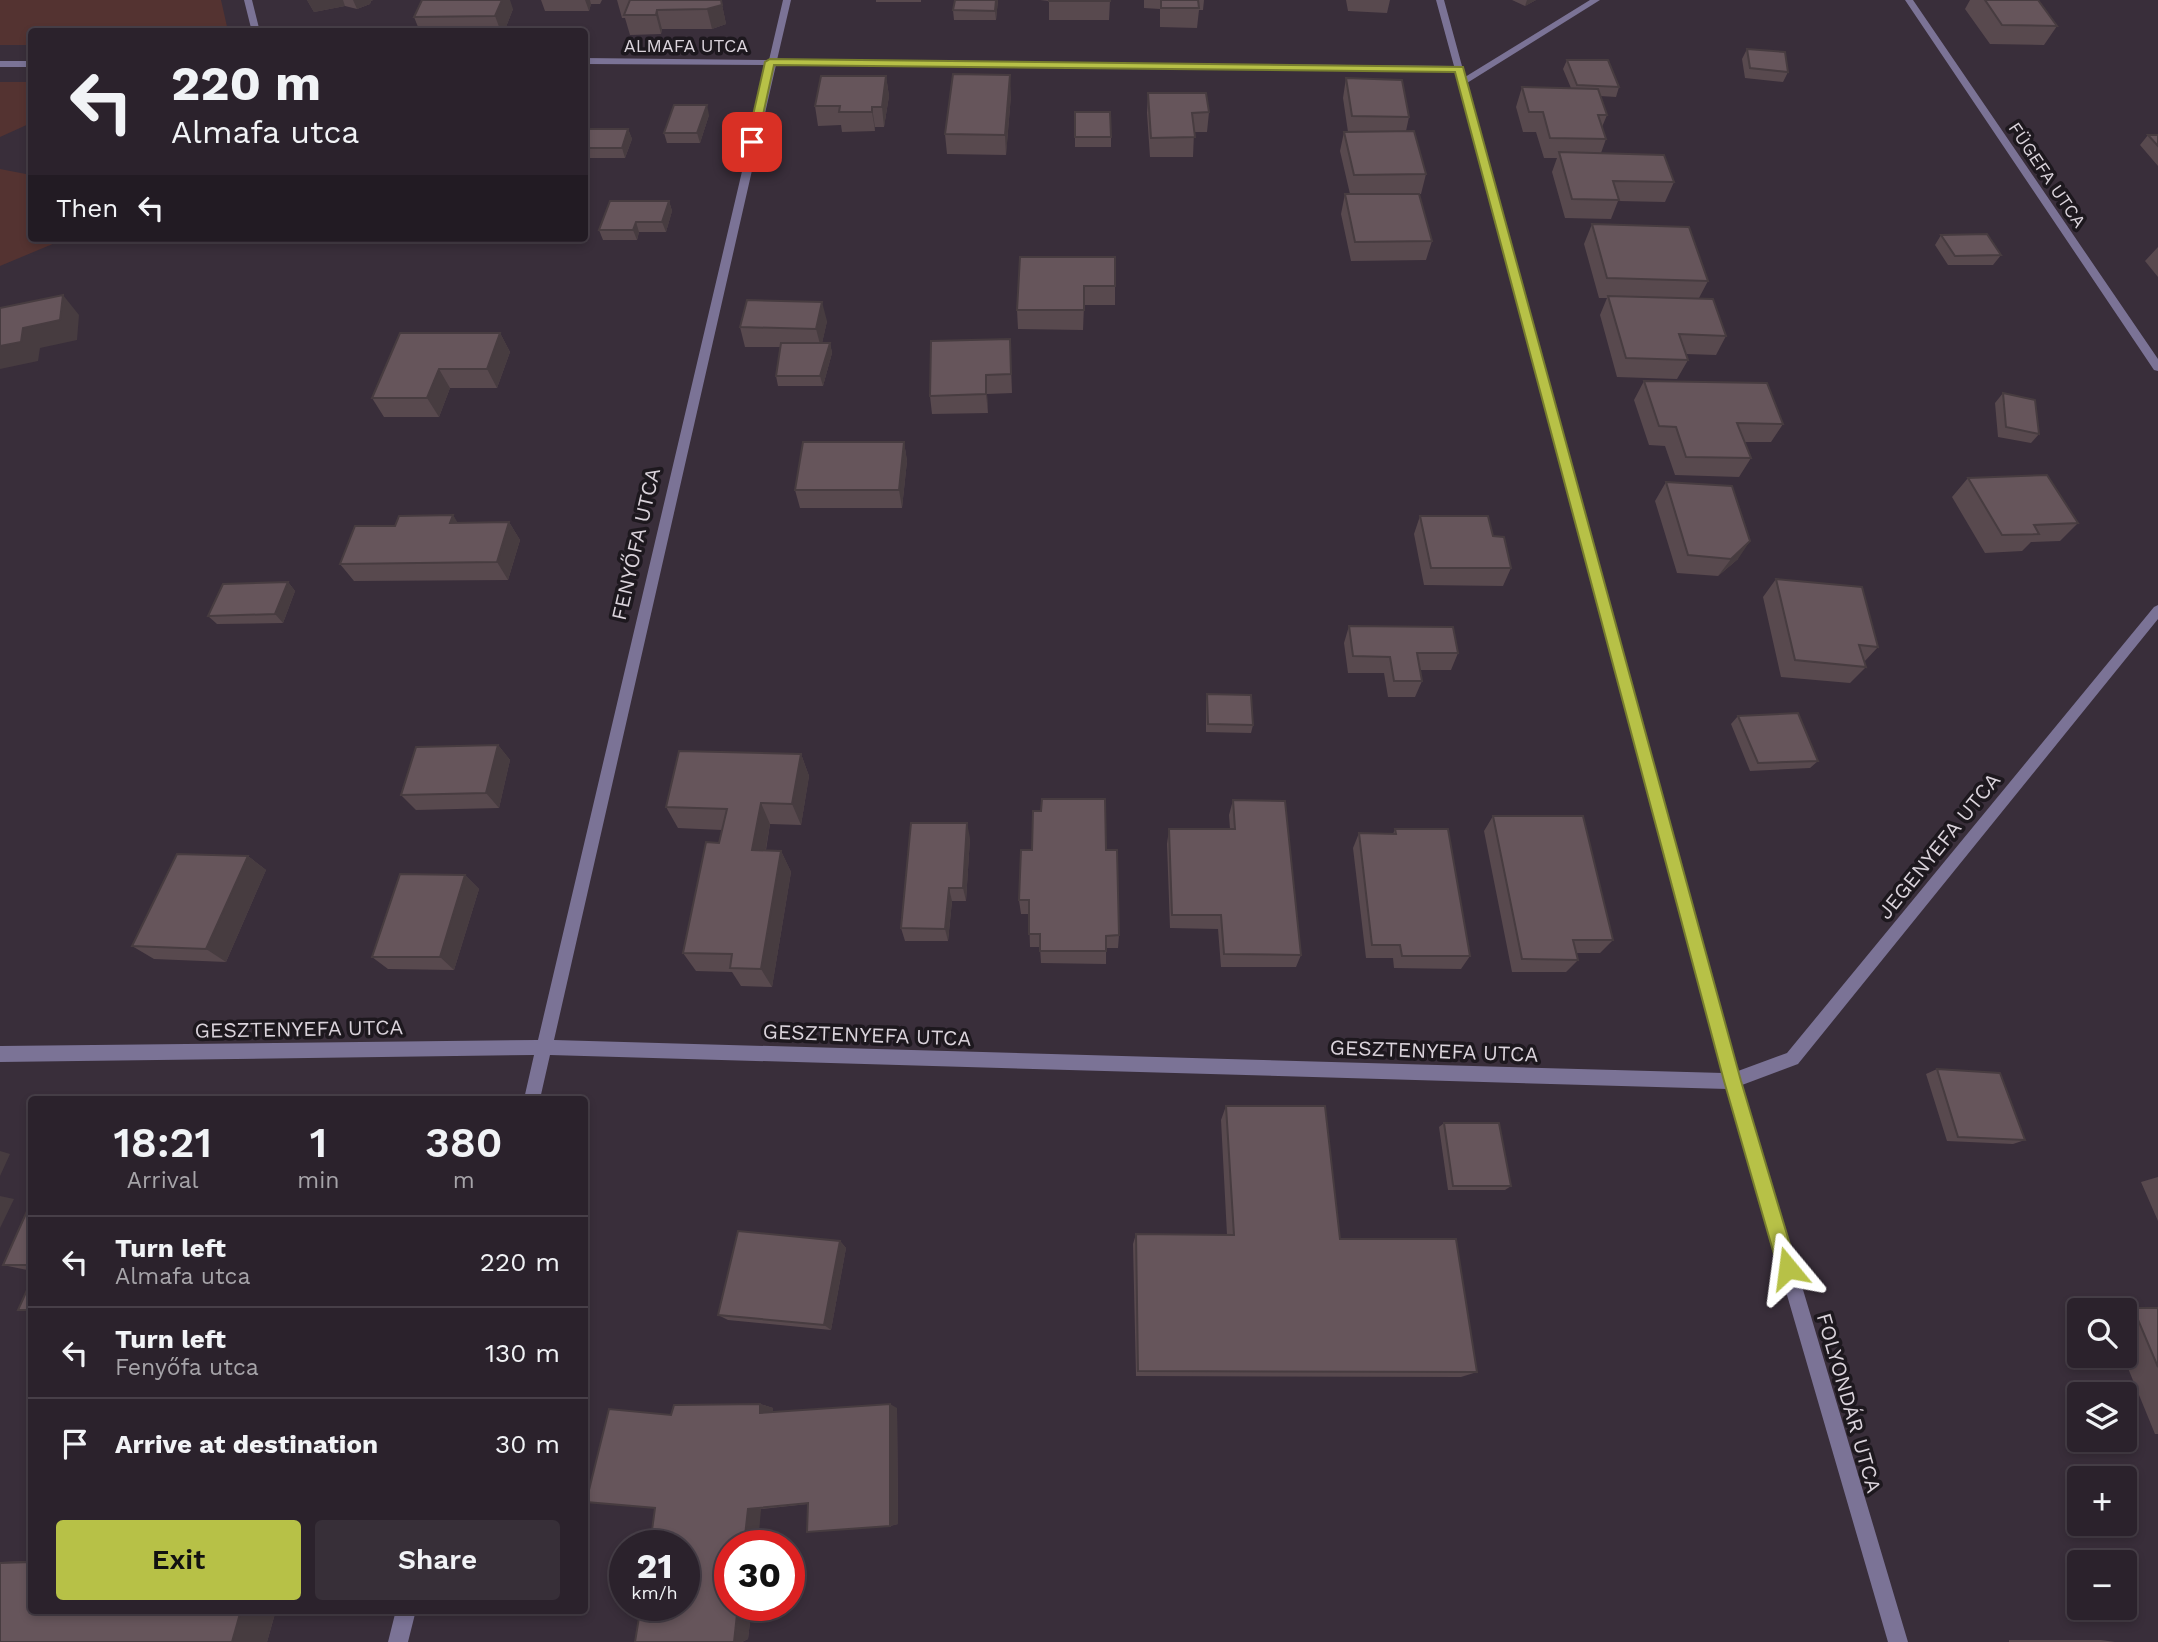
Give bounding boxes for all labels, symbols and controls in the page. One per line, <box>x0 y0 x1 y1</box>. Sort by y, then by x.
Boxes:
street label: ALMAFA UTCA <box>624 35 748 56</box>
text: 220 m <box>171 54 321 112</box>
icon: left <box>56 56 147 147</box>
pin <box>722 112 782 172</box>
text: Almafa utca <box>171 113 359 151</box>
street label: FÜGEFA UTCA <box>2004 118 2090 232</box>
icon: arrive <box>733 123 771 161</box>
icon: left <box>132 189 170 227</box>
text: Then <box>56 193 118 223</box>
street label: FENYŐFA UTCA <box>606 465 665 623</box>
street label: JEGENYEFA UTCA <box>1872 767 2005 924</box>
street label: GESZTENYEFA UTCA <box>194 1014 404 1043</box>
street label: GESZTENYEFA UTCA <box>762 1018 972 1051</box>
street label: GESZTENYEFA UTCA <box>1329 1034 1539 1067</box>
text: 18:21 <box>113 1118 212 1167</box>
text: 1 <box>310 1118 327 1167</box>
text: 380 <box>425 1118 503 1167</box>
text: Arrival <box>127 1167 199 1194</box>
text: min <box>297 1167 340 1194</box>
text: m <box>453 1167 475 1194</box>
position arrow <box>1751 1231 1825 1305</box>
text: Turn left <box>115 1233 226 1263</box>
icon: left <box>56 1243 94 1281</box>
text: 220 m <box>480 1247 560 1277</box>
text: Almafa utca <box>115 1263 250 1290</box>
map controls <box>2067 1298 2137 1620</box>
button: search <box>2067 1298 2137 1368</box>
street label: FOLYONDÁR UTCA <box>1812 1310 1887 1496</box>
text: Turn left <box>115 1324 226 1354</box>
icon: left <box>56 1334 94 1372</box>
text: 130 m <box>485 1338 560 1368</box>
text: Fenyőfa utca <box>115 1354 259 1381</box>
button: layers <box>2067 1382 2137 1452</box>
icon: arrive <box>56 1425 94 1463</box>
text: Arrive at destination <box>115 1429 378 1459</box>
text: 30 m <box>495 1429 560 1459</box>
button: + <box>2067 1466 2137 1536</box>
button: Exit <box>56 1520 301 1600</box>
button: Share <box>315 1520 560 1600</box>
speed limit sign: 30 <box>714 1530 805 1621</box>
text: 21 <box>637 1545 672 1587</box>
button: − <box>2067 1550 2137 1620</box>
text: km/h <box>631 1582 678 1603</box>

